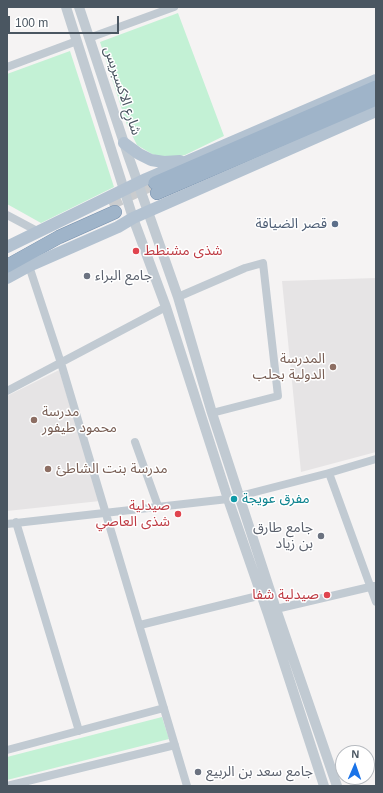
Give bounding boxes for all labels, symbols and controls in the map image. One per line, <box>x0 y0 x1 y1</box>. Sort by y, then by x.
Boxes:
scale bar <box>10 8 121 34</box>
text: 100 m <box>15 16 48 30</box>
street label: شارع الاكسبريس <box>100 45 144 137</box>
place label: قصر الضيافة <box>255 216 327 232</box>
marker: قصر الضيافة <box>330 219 340 229</box>
place label: شذى مشنطط <box>144 243 223 259</box>
marker: شذى مشنطط <box>131 246 141 256</box>
place label: جامع البراء <box>95 268 152 284</box>
marker: جامع البراء <box>82 271 92 281</box>
place label: المدرسة الدولية بحلب <box>253 351 325 384</box>
marker: المدرسة الدولية بحلب <box>328 362 338 372</box>
place label: مدرسة محمود طيفور <box>42 404 117 436</box>
marker: مدرسة محمود طيفور <box>29 415 39 425</box>
place label: مدرسة بنت الشاطئ <box>56 461 168 477</box>
marker: مدرسة بنت الشاطئ <box>43 464 53 474</box>
place label: مفرق عويجة <box>242 491 310 507</box>
marker: مفرق عويجة <box>229 494 239 504</box>
place label: صيدلية شذى العاصي <box>96 498 170 530</box>
marker: صيدلية شذى العاصي <box>173 509 183 519</box>
place label: جامع طارق بن زياد <box>253 520 313 552</box>
marker: جامع طارق بن زياد <box>316 531 326 541</box>
place label: صيدلية شفا <box>252 587 319 603</box>
marker: صيدلية شفا <box>322 590 332 600</box>
north arrow <box>335 745 375 785</box>
text: N <box>351 748 360 760</box>
place label: جامع سعد بن الربيع <box>206 764 313 780</box>
marker: جامع سعد بن الربيع <box>193 767 203 777</box>

